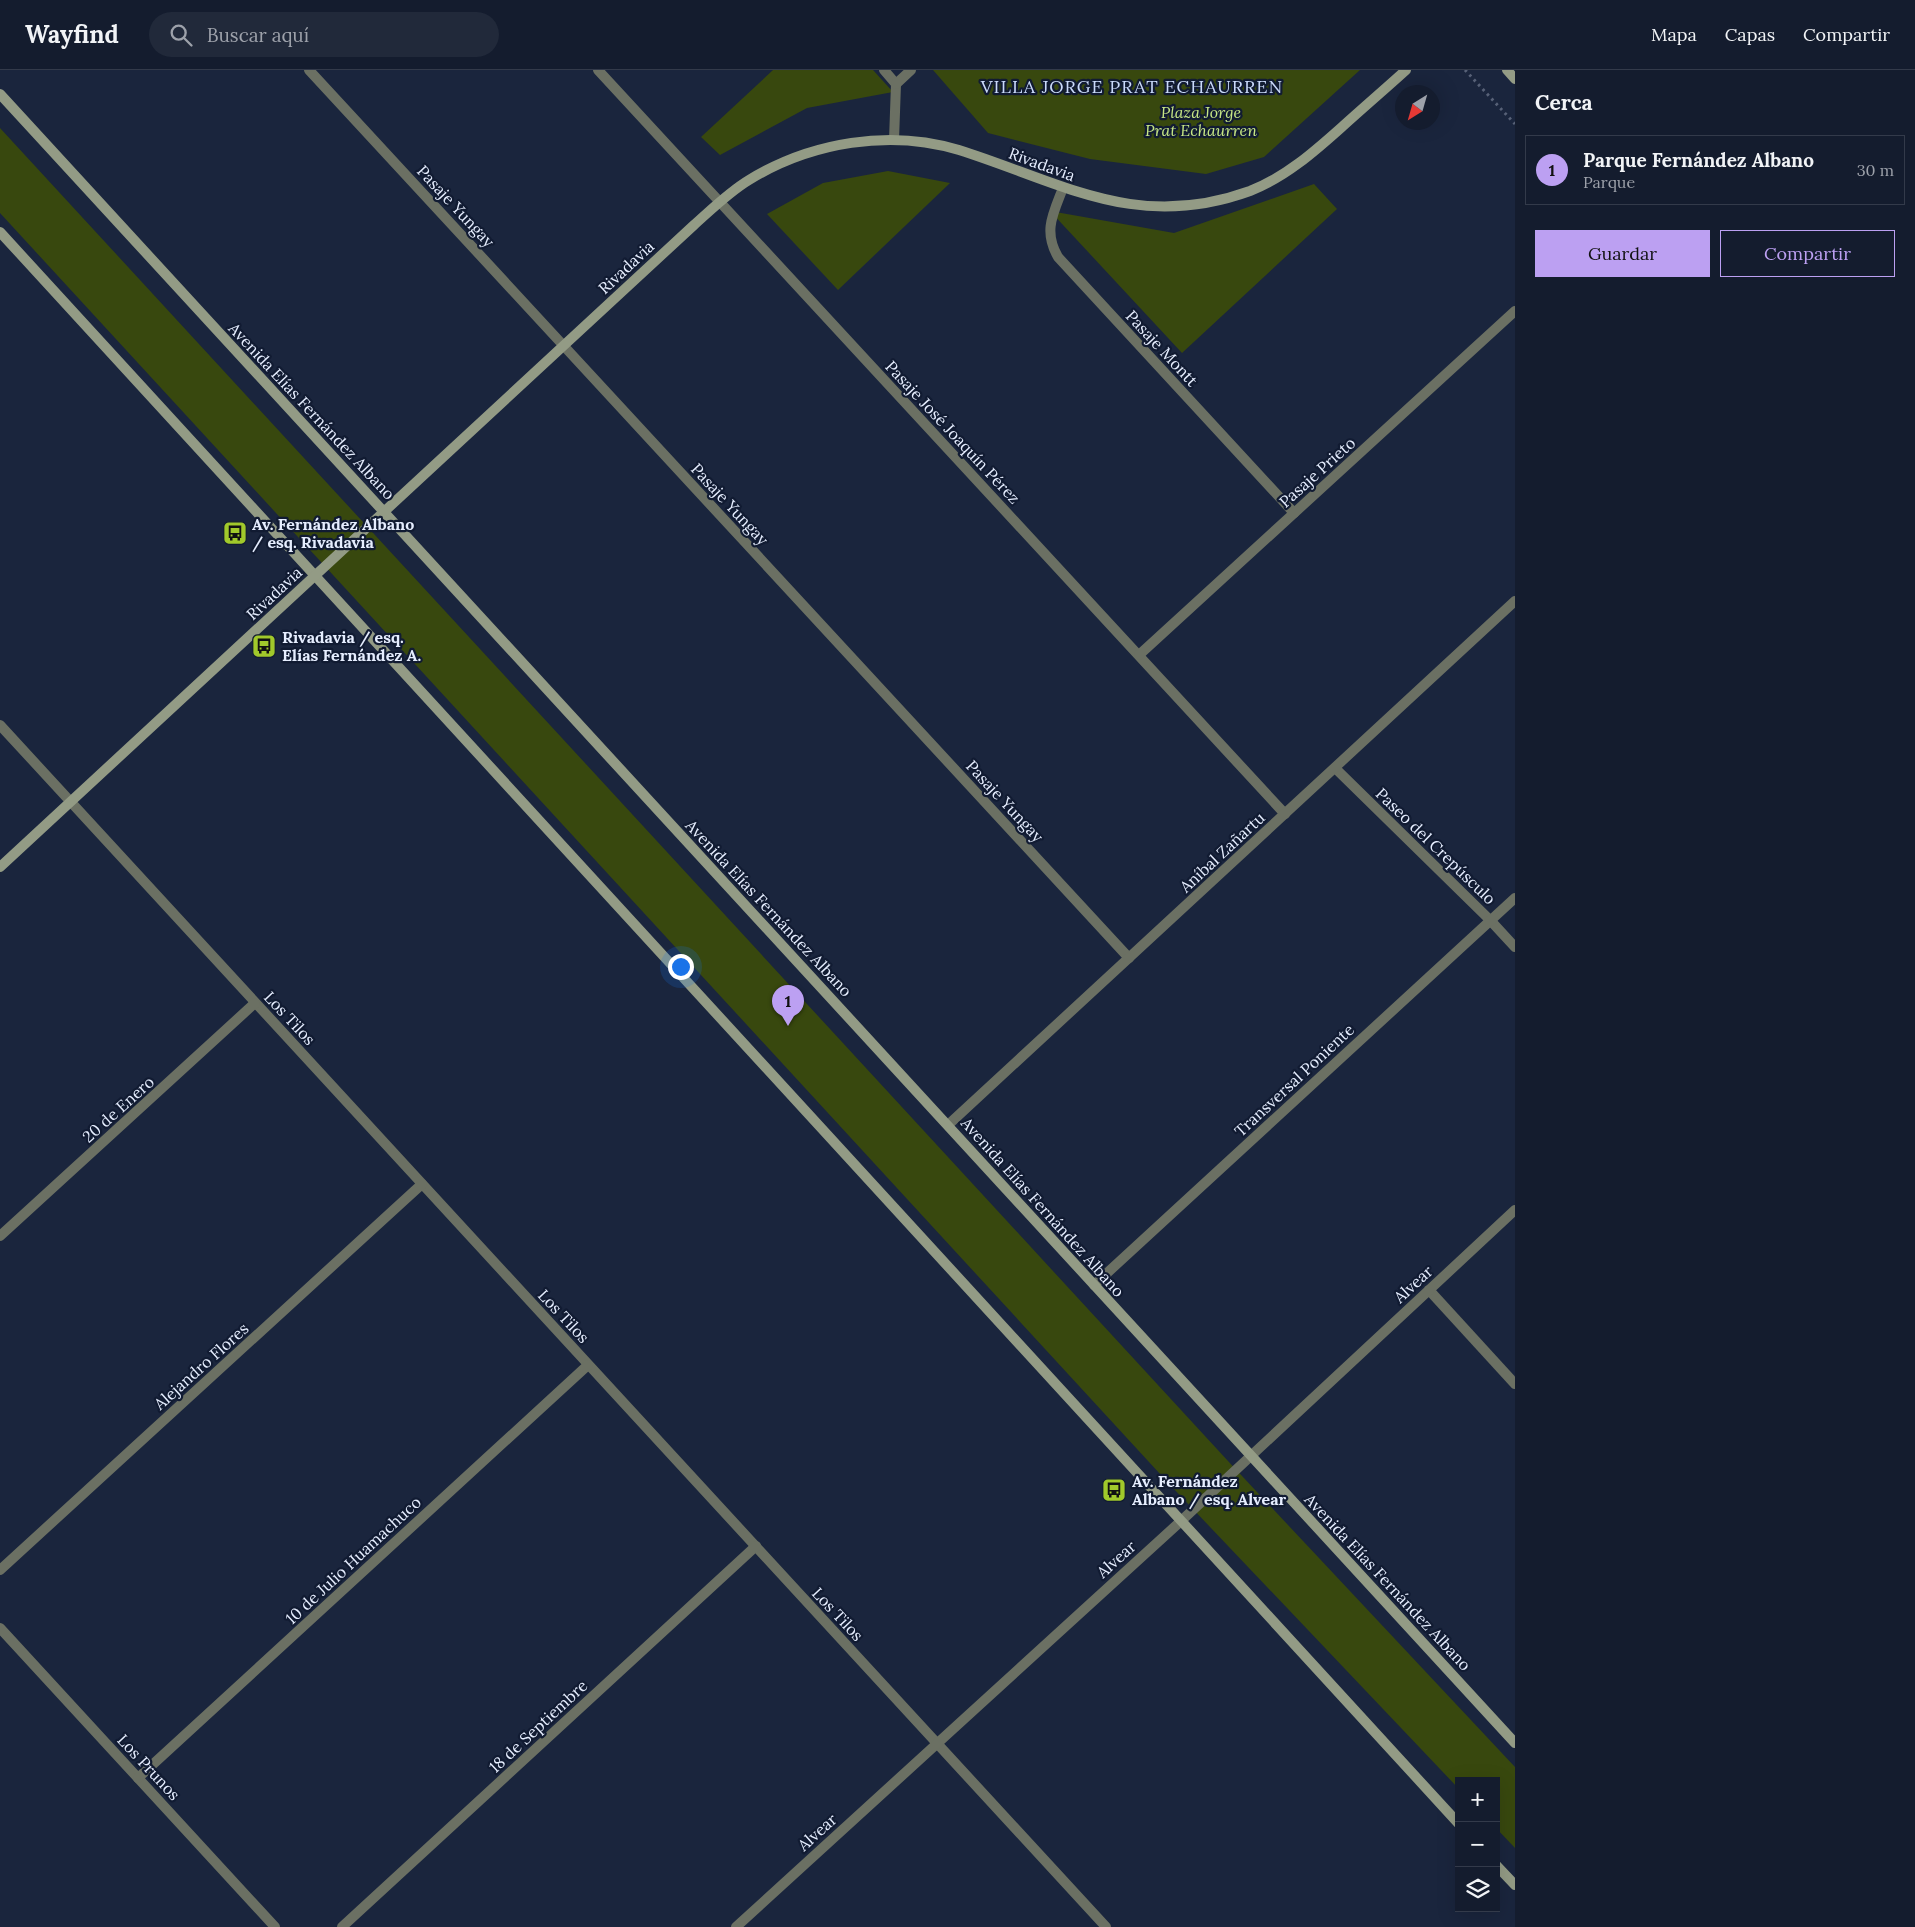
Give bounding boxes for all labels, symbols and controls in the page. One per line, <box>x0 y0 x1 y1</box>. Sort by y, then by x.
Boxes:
search box <box>149 12 499 57</box>
text: Wayfind <box>25 19 119 50</box>
icon: search <box>167 21 195 49</box>
text: Buscar aquí <box>207 23 309 47</box>
text: Mapa <box>1651 23 1697 46</box>
text: Capas <box>1725 23 1775 46</box>
text: Compartir <box>1803 23 1890 46</box>
district label: VILLA JORGE PRAT ECHAURREN <box>980 75 1283 98</box>
north arrow <box>1395 85 1440 130</box>
text: Cerca <box>1535 89 1593 116</box>
park label: Plaza Jorge Prat Echaurren <box>1145 102 1257 140</box>
street label: Rivadavia <box>1006 143 1078 185</box>
text: Parque Fernández Albano <box>1583 148 1814 172</box>
text: 1 <box>1549 160 1555 180</box>
text: 30 m <box>1857 160 1894 180</box>
street label: Pasaje Yungay <box>413 161 499 251</box>
text: Parque <box>1583 172 1635 192</box>
button: Guardar <box>1535 230 1710 277</box>
button: Compartir <box>1720 230 1895 277</box>
street label: Rivadavia <box>594 236 658 298</box>
street label: Pasaje Montt <box>1122 306 1203 391</box>
street label: Avenida Elías Fernández Albano <box>224 318 399 504</box>
street label: Pasaje José Joaquín Pérez <box>881 356 1025 508</box>
street label: Pasaje Prieto <box>1275 433 1359 511</box>
street label: Pasaje Yungay <box>687 459 773 549</box>
place label: Av. Fernández Albano / esq. Rivadavia <box>252 514 414 553</box>
bus stop icon: Av. Fernández Albano / esq. Rivadavia <box>222 520 248 546</box>
street label: Rivadavia <box>242 562 306 624</box>
place label: Rivadavia / esq. Elías Fernández A. <box>282 627 421 665</box>
bus stop icon: Rivadavia / esq. Elías Fernández A. <box>251 633 277 659</box>
street label: Pasaje Yungay <box>962 756 1048 846</box>
street label: Paseo del Crepúsculo <box>1372 784 1500 908</box>
street label: Aníbal Zañartu <box>1175 807 1269 897</box>
street label: Avenida Elías Fernández Albano <box>681 815 856 1001</box>
your location <box>668 954 694 980</box>
pin: 1 <box>772 985 804 1026</box>
street label: Los Tilos <box>260 987 320 1049</box>
street label: Transversal Poniente <box>1230 1019 1358 1141</box>
street label: 20 de Enero <box>78 1072 158 1146</box>
street label: Avenida Elías Fernández Albano <box>956 1112 1129 1301</box>
street label: Alvear <box>1389 1261 1437 1308</box>
street label: Los Tilos <box>534 1285 594 1347</box>
street label: Alejandro Flores <box>149 1318 252 1414</box>
place label: Av. Fernández Albano / esq. Alvear <box>1132 1471 1287 1510</box>
bus stop icon: Av. Fernández Albano / esq. Alvear <box>1101 1477 1127 1503</box>
street label: Avenida Elías Fernández Albano <box>1300 1489 1475 1675</box>
street label: 10 de Julio Huamachuco <box>281 1492 425 1628</box>
street label: Alvear <box>1091 1536 1140 1583</box>
street label: Los Tilos <box>808 1583 868 1645</box>
street label: 18 de Septiembre <box>485 1675 592 1777</box>
street label: Los Prunos <box>113 1730 185 1804</box>
map controls <box>1455 1777 1500 1912</box>
button: + <box>1455 1777 1500 1822</box>
street label: Alvear <box>792 1809 841 1856</box>
button: − <box>1455 1822 1500 1867</box>
button: layers <box>1455 1867 1500 1912</box>

